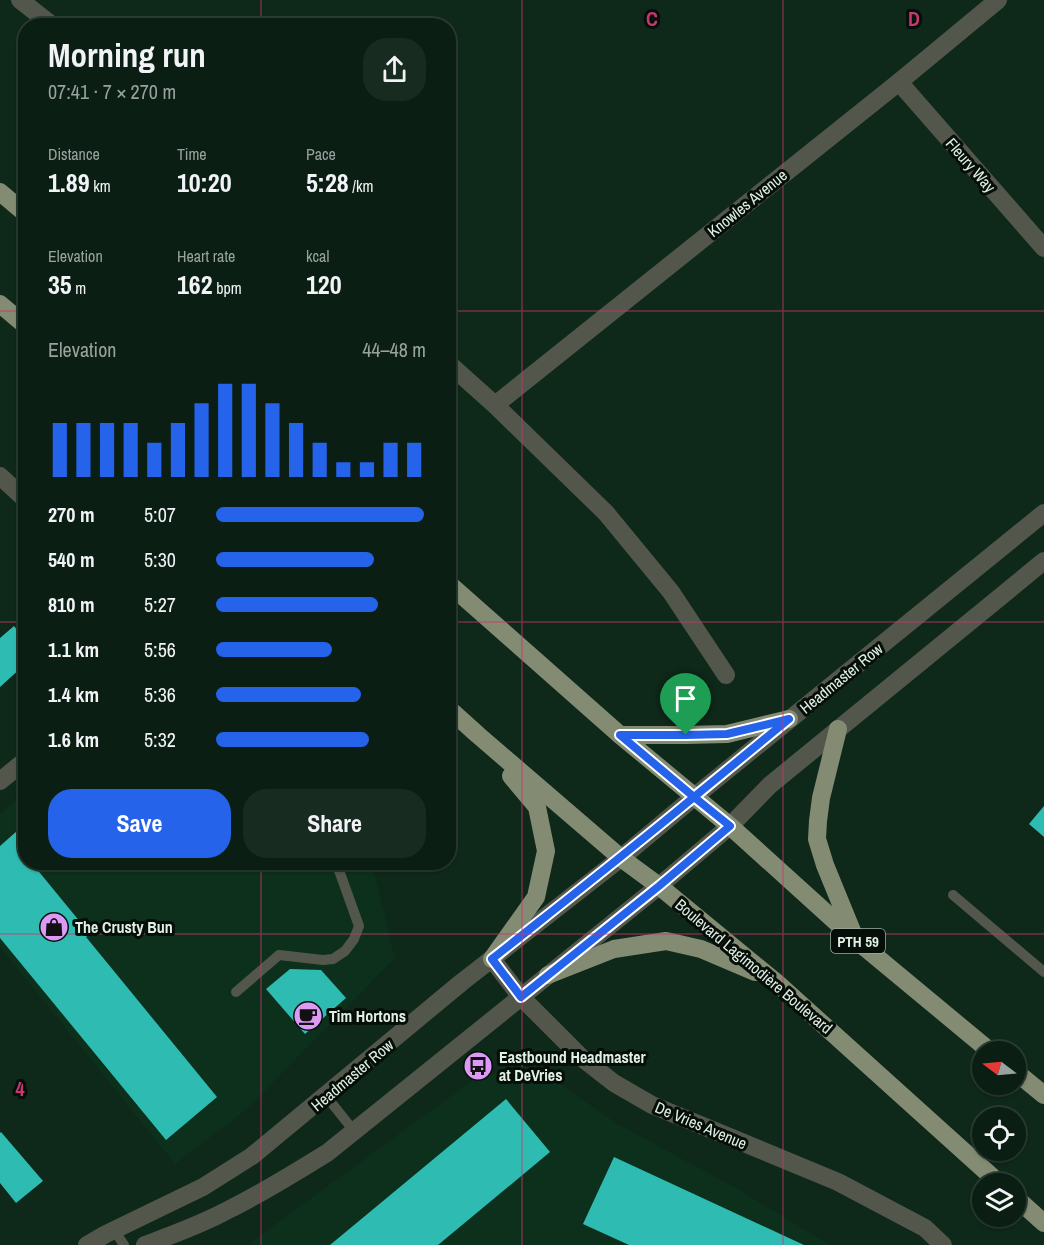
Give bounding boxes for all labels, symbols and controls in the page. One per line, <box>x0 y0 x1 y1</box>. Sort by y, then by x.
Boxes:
text: C <box>646 5 658 32</box>
text: D <box>908 5 920 32</box>
text: Morning run <box>48 33 206 77</box>
button: share <box>363 38 426 101</box>
text: 07:41 · 7 × 270 m <box>48 78 176 105</box>
street label: Fleury Way <box>941 133 1001 197</box>
text: Distance <box>48 143 100 165</box>
text: Time <box>177 143 207 165</box>
text: Pace <box>306 143 336 165</box>
street label: Knowles Avenue <box>702 164 792 242</box>
text: 1.89 <box>48 165 90 200</box>
text: 10:20 <box>177 165 232 200</box>
text: 5:28 <box>306 165 349 200</box>
text: km <box>90 175 111 197</box>
text: /km <box>349 175 373 197</box>
text: Elevation <box>48 245 103 267</box>
text: Heart rate <box>177 245 235 267</box>
text: kcal <box>306 245 329 267</box>
text: 35 <box>48 267 72 302</box>
text: 162 <box>177 267 213 302</box>
text: 120 <box>306 267 342 302</box>
text: m <box>72 277 86 299</box>
text: bpm <box>213 277 242 299</box>
text: Elevation <box>48 336 116 363</box>
text: 44–48 m <box>362 336 426 363</box>
text: 270 m <box>48 501 95 528</box>
text: 5:07 <box>144 501 176 528</box>
text: 540 m <box>48 546 95 573</box>
text: 5:30 <box>144 546 176 573</box>
text: 810 m <box>48 591 95 618</box>
text: 5:27 <box>144 591 176 618</box>
text: 1.1 km <box>48 636 99 663</box>
text: 5:56 <box>144 636 176 663</box>
street label: Headmaster Row <box>795 637 888 718</box>
pin <box>660 673 711 735</box>
text: 1.4 km <box>48 681 99 708</box>
text: 5:36 <box>144 681 176 708</box>
icon: arrive <box>669 682 702 715</box>
text: 1.6 km <box>48 726 99 753</box>
text: 5:32 <box>144 726 176 753</box>
button: Save <box>48 789 231 858</box>
button: Share <box>243 789 426 858</box>
street label: Boulevard Lagimodière Boulevard <box>671 894 837 1038</box>
shop icon: The Crusty Bun <box>38 911 70 943</box>
place label: The Crusty Bun <box>75 916 173 938</box>
road number: PTH 59 <box>831 929 885 953</box>
cafe icon: Tim Hortons <box>292 1000 324 1032</box>
place label: Tim Hortons <box>329 1005 406 1027</box>
street label: Headmaster Row <box>306 1034 398 1116</box>
north arrow <box>972 1041 1026 1095</box>
map controls <box>972 1041 1026 1227</box>
place label: Eastbound Headmaster at DeVries <box>499 1046 646 1086</box>
bus stop icon: Eastbound Headmaster at DeVries <box>462 1050 494 1082</box>
text: 4 <box>15 1075 25 1102</box>
street label: De Vries Avenue <box>652 1096 750 1154</box>
button: locate <box>972 1107 1026 1161</box>
button: layers <box>972 1173 1026 1227</box>

